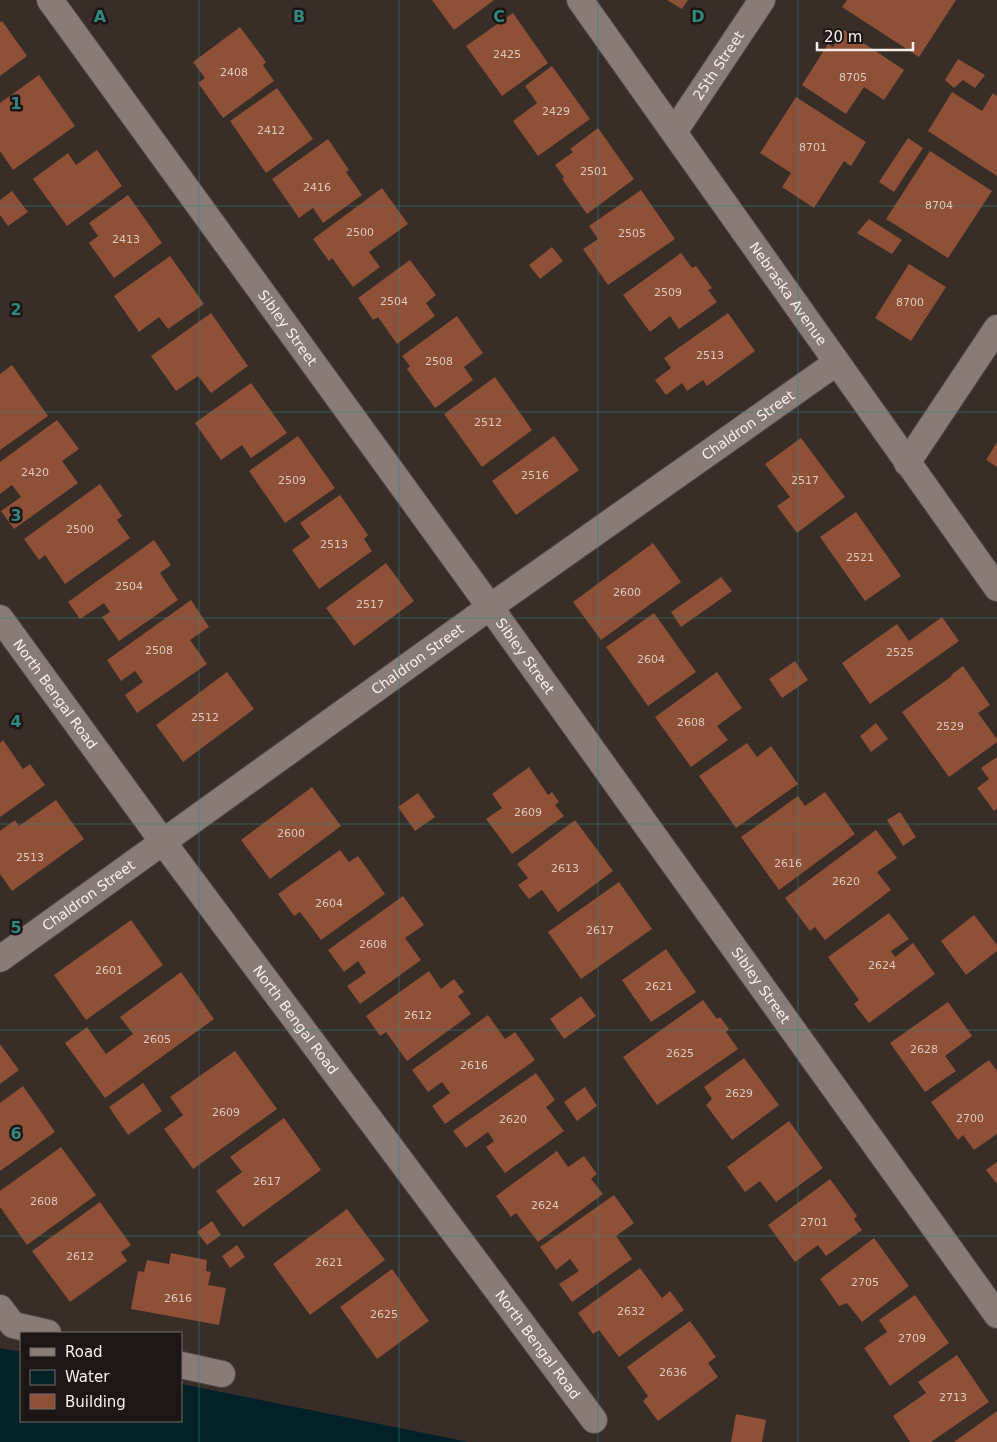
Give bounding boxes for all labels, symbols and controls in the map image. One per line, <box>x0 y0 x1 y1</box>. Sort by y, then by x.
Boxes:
text: A <box>94 7 107 26</box>
text: B <box>293 7 305 26</box>
text: C <box>493 7 505 26</box>
text: D <box>691 7 705 26</box>
scale bar <box>817 20 913 52</box>
street label: 25th Street <box>690 28 747 103</box>
text: 20 m <box>824 28 862 46</box>
house number: 2425 <box>493 48 521 61</box>
house number: 2408 <box>220 66 248 79</box>
house number: 8705 <box>839 71 867 84</box>
text: 1 <box>10 94 22 113</box>
house number: 2429 <box>542 105 570 118</box>
house number: 2412 <box>257 124 285 137</box>
house number: 8701 <box>799 141 827 154</box>
house number: 2501 <box>580 165 608 178</box>
house number: 2416 <box>303 181 331 194</box>
house number: 8704 <box>925 199 953 212</box>
house number: 2500 <box>346 226 374 239</box>
house number: 2505 <box>618 227 646 240</box>
house number: 2413 <box>112 233 140 246</box>
street label: Nebraska Avenue <box>746 239 830 348</box>
house number: 2509 <box>654 286 682 299</box>
street label: Sibley Street <box>255 287 321 369</box>
house number: 2504 <box>380 295 408 308</box>
house number: 8700 <box>896 296 924 309</box>
text: 2 <box>10 300 22 319</box>
house number: 2513 <box>696 349 724 362</box>
house number: 2508 <box>425 355 453 368</box>
street label: Chaldron Street <box>698 387 798 463</box>
house number: 2512 <box>474 416 502 429</box>
house number: 2420 <box>21 466 49 479</box>
house number: 2516 <box>521 469 549 482</box>
house number: 2509 <box>278 474 306 487</box>
house number: 2517 <box>791 474 819 487</box>
text: 3 <box>10 506 22 525</box>
house number: 2500 <box>66 523 94 536</box>
house number: 2513 <box>320 538 348 551</box>
house number: 2521 <box>846 551 874 564</box>
house number: 2504 <box>115 580 143 593</box>
house number: 2600 <box>613 586 641 599</box>
house number: 2517 <box>356 598 384 611</box>
street label: Sibley Street <box>493 615 558 697</box>
street label: Chaldron Street <box>368 620 467 698</box>
street label: North Bengal Road <box>10 636 101 752</box>
house number: 2508 <box>145 644 173 657</box>
house number: 2525 <box>886 646 914 659</box>
house number: 2604 <box>637 653 665 666</box>
house number: 2512 <box>191 711 219 724</box>
text: 4 <box>10 712 22 731</box>
house number: 2608 <box>677 716 705 729</box>
house number: 2529 <box>936 720 964 733</box>
house number: 2609 <box>514 806 542 819</box>
house number: 2600 <box>277 827 305 840</box>
house number: 2513 <box>16 851 44 864</box>
street label: Chaldron Street <box>39 857 138 934</box>
house number: 2616 <box>774 857 802 870</box>
house number: 2613 <box>551 862 579 875</box>
house number: 2620 <box>832 875 860 888</box>
house number: 2604 <box>315 897 343 910</box>
text: 5 <box>10 918 22 937</box>
house number: 2617 <box>586 924 614 937</box>
house number: 2608 <box>359 938 387 951</box>
street label: Sibley Street <box>728 944 794 1027</box>
house number: 2624 <box>868 959 896 972</box>
street label: North Bengal Road <box>250 962 341 1078</box>
house number: 2601 <box>95 964 123 977</box>
house number: 2621 <box>645 980 673 993</box>
house number: 2612 <box>404 1009 432 1022</box>
house number: 2605 <box>143 1033 171 1046</box>
house number: 2628 <box>910 1043 938 1056</box>
house number: 2625 <box>666 1047 694 1060</box>
house number: 2616 <box>460 1059 488 1072</box>
house number: 2629 <box>725 1087 753 1100</box>
house number: 2609 <box>212 1106 240 1119</box>
house number: 2700 <box>956 1112 984 1125</box>
house number: 2620 <box>499 1113 527 1126</box>
text: 6 <box>10 1124 22 1143</box>
house number: 2617 <box>253 1175 281 1188</box>
house number: 2608 <box>30 1195 58 1208</box>
house number: 2624 <box>531 1199 559 1212</box>
house number: 2701 <box>800 1216 828 1229</box>
house number: 2612 <box>66 1250 94 1263</box>
house number: 2621 <box>315 1256 343 1269</box>
house number: 2705 <box>851 1276 879 1289</box>
street label: North Bengal Road <box>492 1287 584 1402</box>
house number: 2616 <box>164 1292 192 1305</box>
house number: 2632 <box>617 1305 645 1318</box>
house number: 2625 <box>370 1308 398 1321</box>
legend <box>20 1332 182 1422</box>
house number: 2709 <box>898 1332 926 1345</box>
text: Road <box>65 1343 103 1361</box>
house number: 2636 <box>659 1366 687 1379</box>
text: Water <box>65 1368 110 1386</box>
house number: 2713 <box>939 1391 967 1404</box>
text: Building <box>65 1393 126 1411</box>

